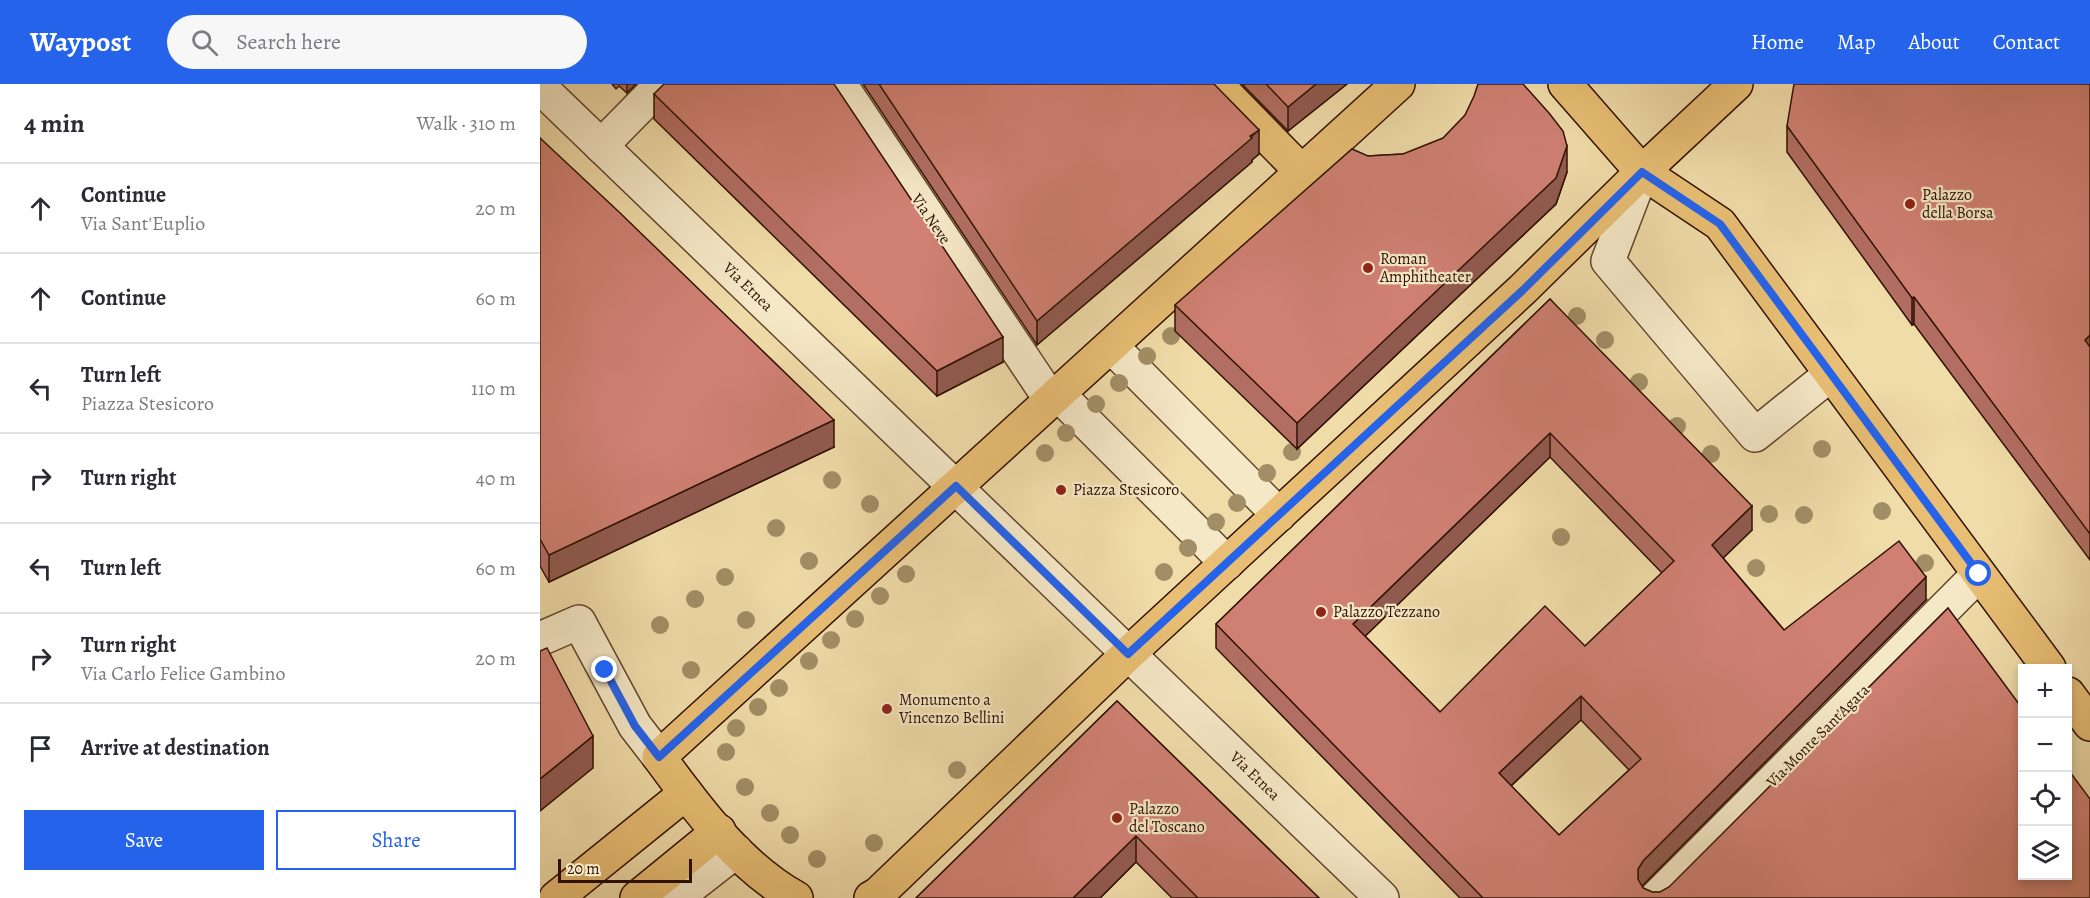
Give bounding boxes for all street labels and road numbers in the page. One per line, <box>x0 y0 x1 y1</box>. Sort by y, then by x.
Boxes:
street label: Via Neve <box>905 189 956 249</box>
street label: Via Etnea <box>717 257 778 317</box>
street label: Via Monte Sant'Agata <box>1761 679 1875 793</box>
street label: Via Etnea <box>1224 746 1285 806</box>

